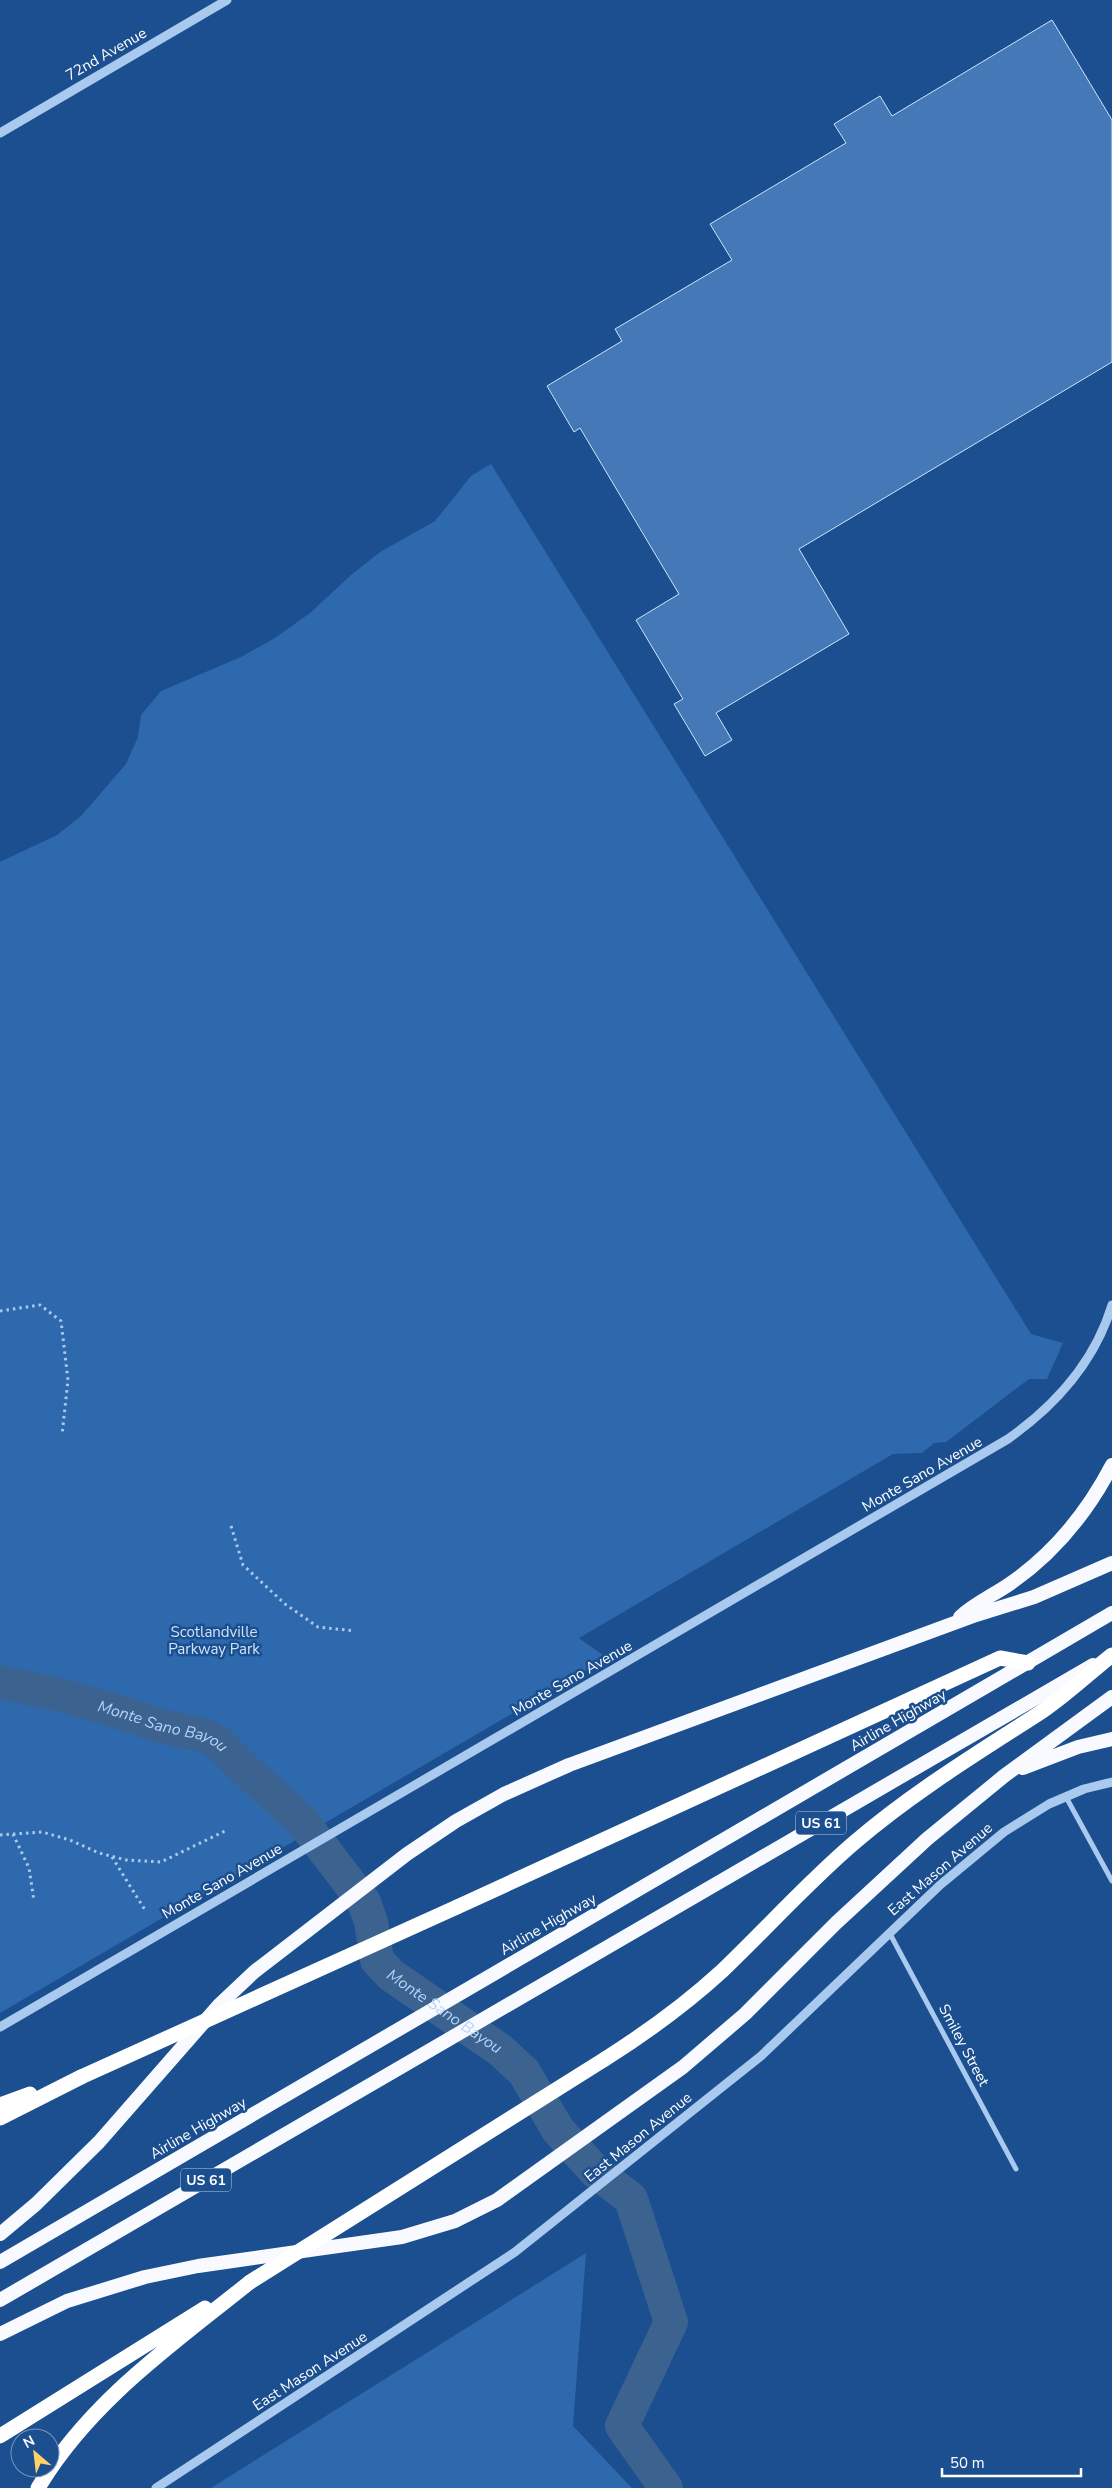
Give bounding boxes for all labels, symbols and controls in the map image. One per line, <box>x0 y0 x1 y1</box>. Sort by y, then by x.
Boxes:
street label: 72nd Avenue <box>62 23 150 85</box>
street label: Monte Sano Avenue <box>858 1431 986 1517</box>
park label: Scotlandville Parkway Park <box>168 1622 260 1659</box>
street label: Monte Sano Avenue <box>508 1635 636 1721</box>
street label: Airline Highway <box>846 1684 950 1756</box>
water label: Monte Sano Bayou <box>95 1695 233 1757</box>
road number: US 61 <box>796 1812 846 1835</box>
street label: East Mason Avenue <box>883 1818 997 1920</box>
street label: Monte Sano Avenue <box>158 1838 286 1924</box>
street label: Airline Highway <box>496 1888 600 1960</box>
water label: Monte Sano Bayou <box>382 1964 506 2059</box>
street label: Smiley Street <box>934 2000 994 2090</box>
street label: East Mason Avenue <box>580 2088 696 2186</box>
street label: Airline Highway <box>146 2092 250 2164</box>
road number: US 61 <box>181 2168 231 2192</box>
street label: East Mason Avenue <box>249 2327 371 2415</box>
north arrow <box>10 2428 60 2478</box>
text: N <box>20 2431 38 2453</box>
scale bar <box>942 2446 1081 2478</box>
text: 50 m <box>950 2453 985 2473</box>

